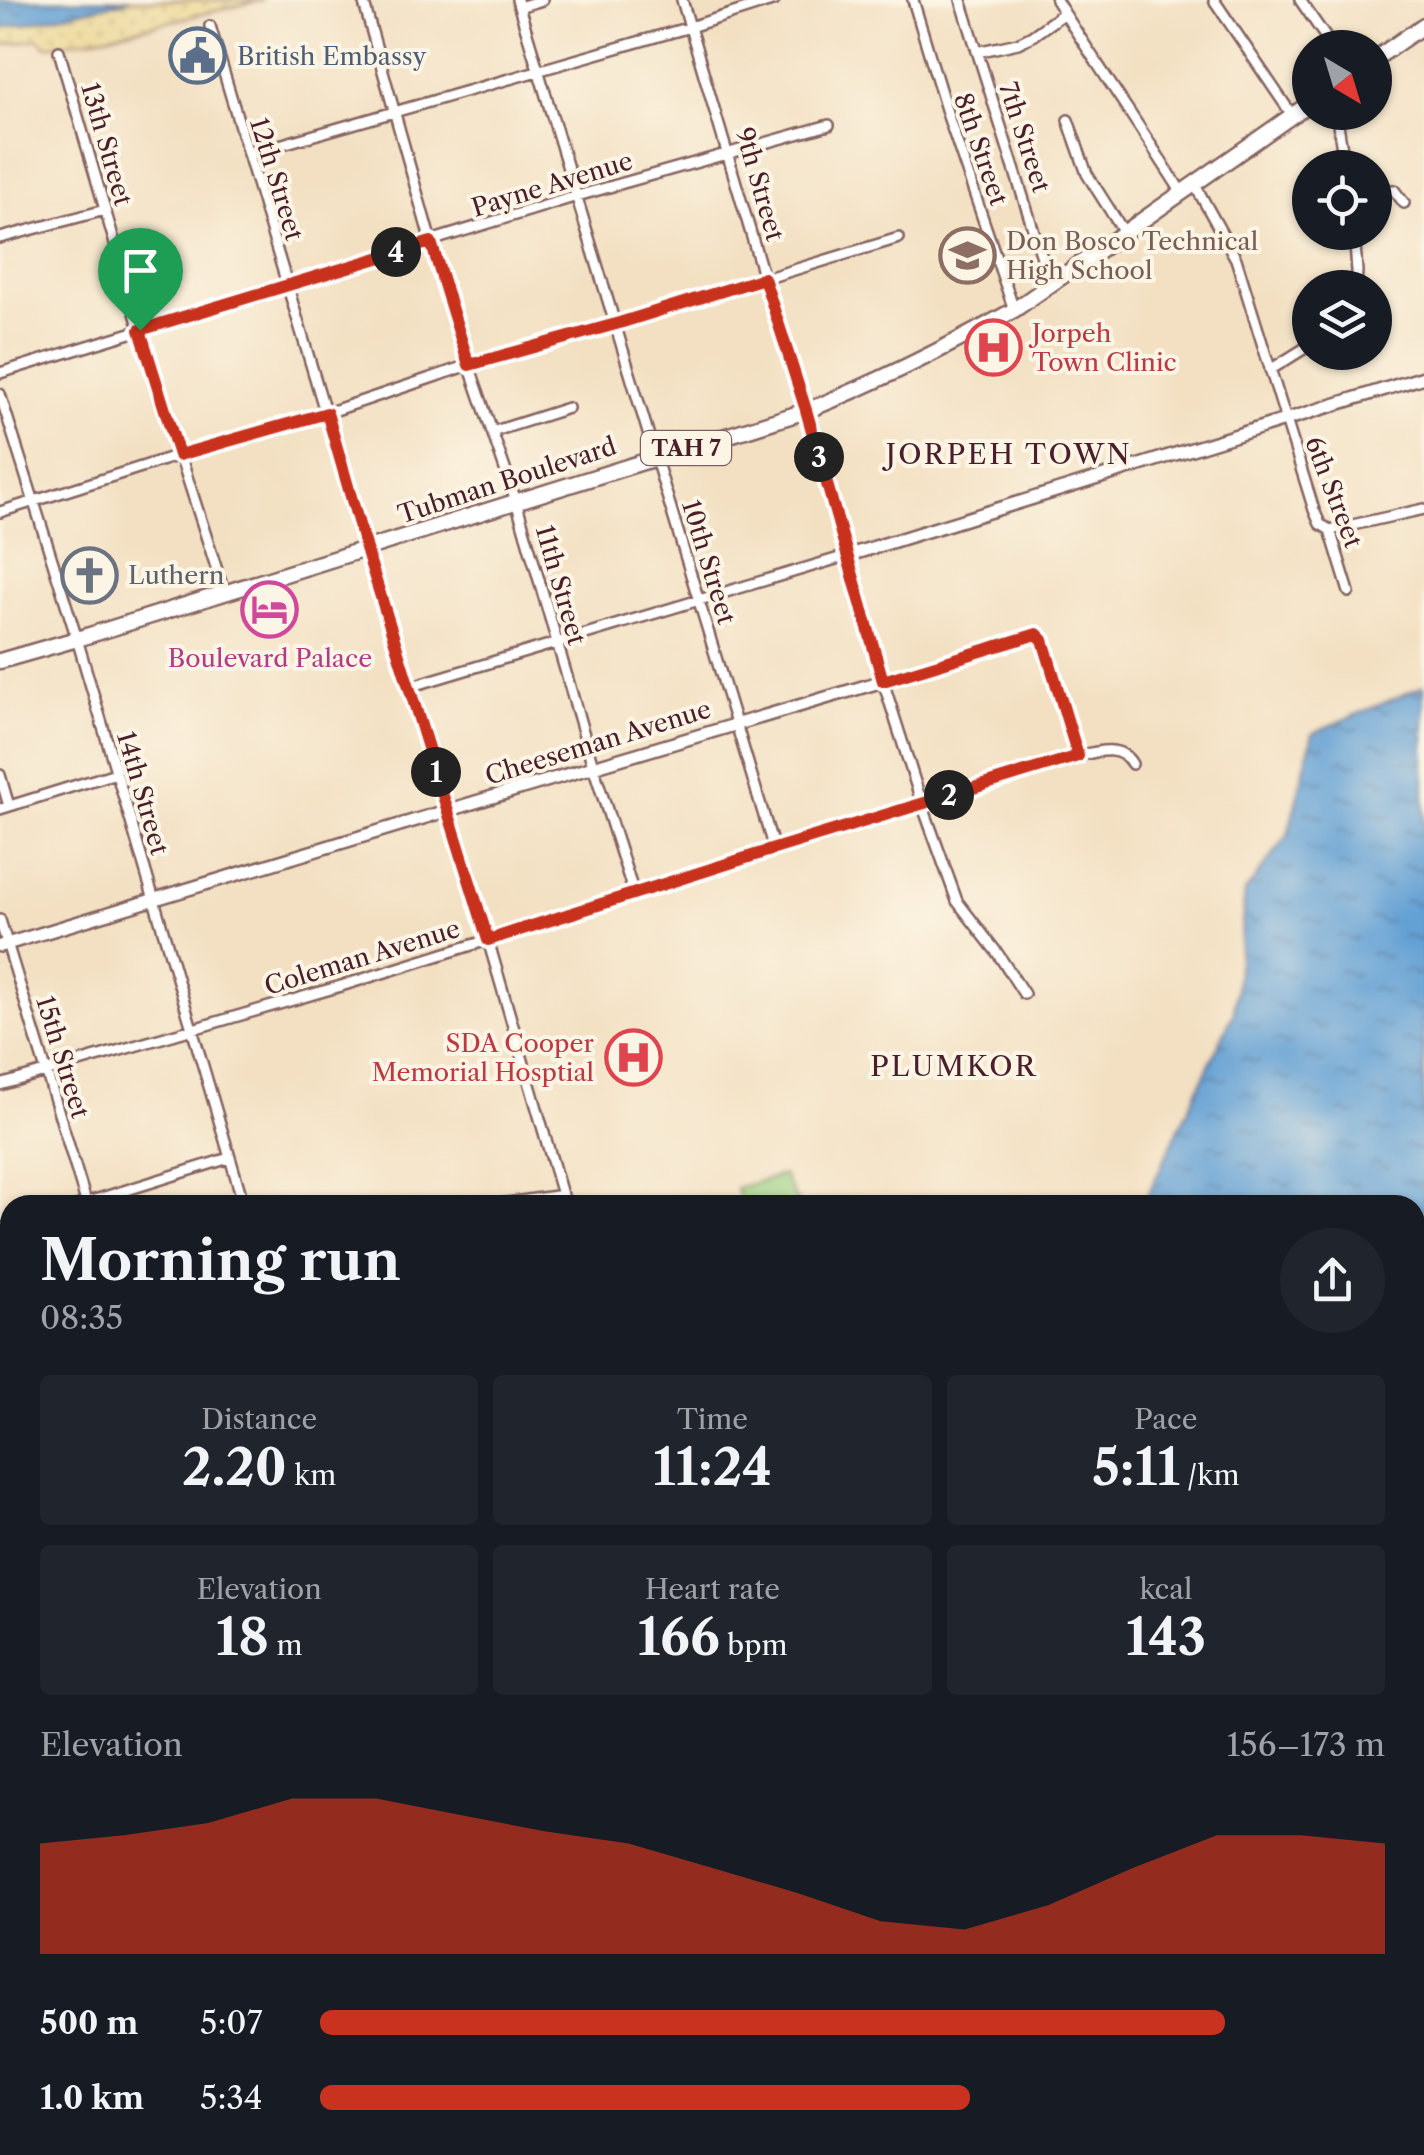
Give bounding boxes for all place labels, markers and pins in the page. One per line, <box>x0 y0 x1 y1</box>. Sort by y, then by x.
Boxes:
public building icon: British Embassy <box>168 26 228 86</box>
place label: British Embassy <box>237 41 428 72</box>
school or university icon: Don Bosco Technical High School <box>937 225 997 285</box>
place label: Don Bosco Technical High School <box>1006 226 1258 286</box>
pin: 4 <box>371 227 421 277</box>
pin <box>98 228 183 331</box>
hospital icon: Jorpeh Town Clinic <box>963 317 1023 377</box>
place label: Jorpeh Town Clinic <box>1028 318 1177 378</box>
pin: 3 <box>794 432 844 482</box>
church icon: Luthern <box>59 545 119 605</box>
place label: Luthern <box>128 560 225 591</box>
hotel icon: Boulevard Palace <box>240 579 300 639</box>
place label: Boulevard Palace <box>168 643 372 674</box>
pin: 1 <box>411 747 461 797</box>
pin: 2 <box>924 770 974 820</box>
hospital icon: SDA Cooper Memorial Hosptial <box>603 1027 663 1087</box>
place label: SDA Cooper Memorial Hosptial <box>372 1028 594 1088</box>

